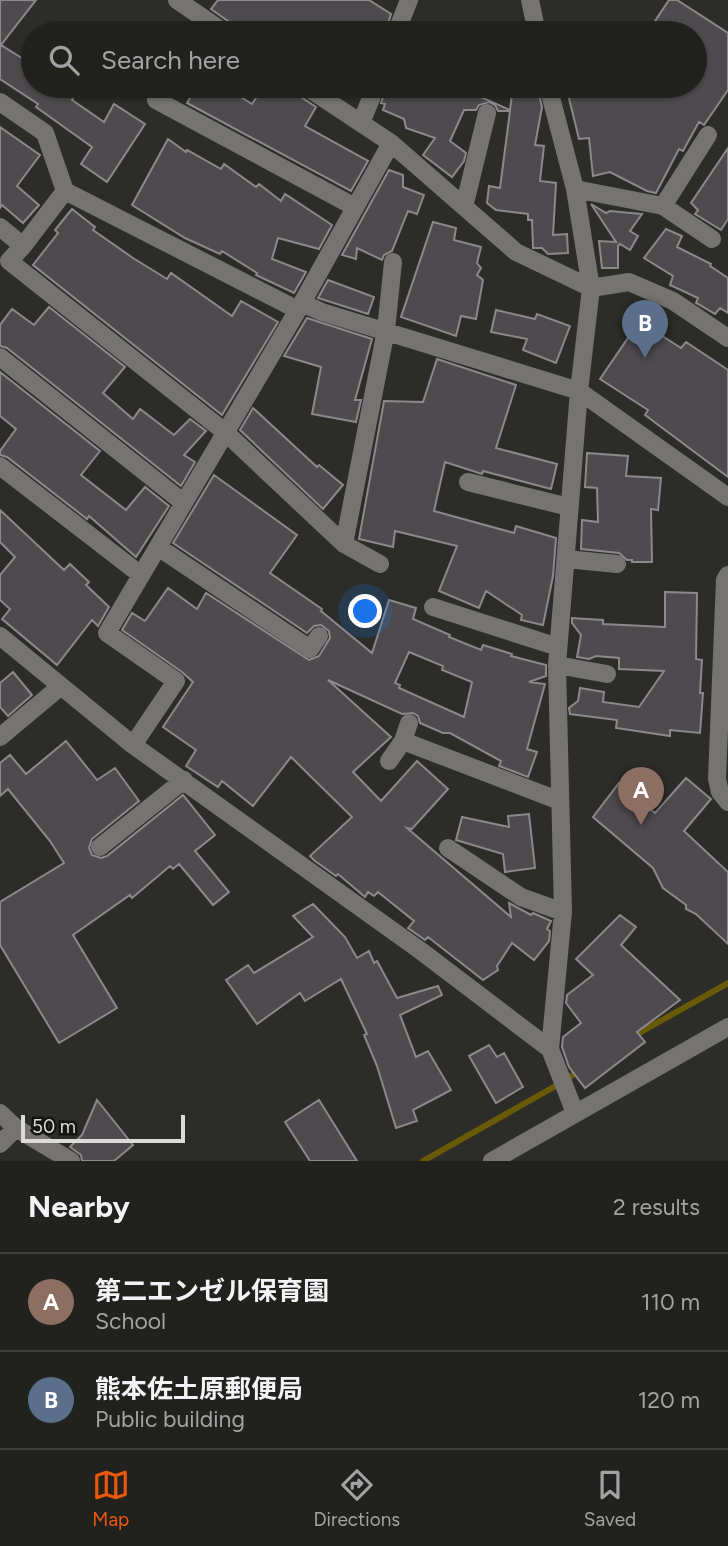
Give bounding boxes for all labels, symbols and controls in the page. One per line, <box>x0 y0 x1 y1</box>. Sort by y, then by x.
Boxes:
search box <box>21 21 707 98</box>
icon: search <box>45 41 83 79</box>
text: Search here <box>101 44 240 76</box>
pin: B <box>622 300 668 358</box>
your location <box>348 594 382 628</box>
pin: A <box>618 767 664 825</box>
scale bar <box>21 1112 186 1144</box>
text: 50 m <box>32 1115 76 1138</box>
text: Nearby <box>28 1188 130 1225</box>
text: 2 results <box>613 1193 700 1221</box>
text: 第二エンゼル保育園 <box>95 1275 329 1307</box>
text: A <box>43 1288 59 1316</box>
text: 110 m <box>641 1288 700 1316</box>
text: School <box>95 1307 166 1335</box>
text: 熊本佐土原郵便局 <box>95 1373 303 1405</box>
text: B <box>44 1386 58 1414</box>
text: 120 m <box>638 1386 700 1414</box>
text: Public building <box>95 1405 245 1433</box>
tab: Map <box>92 1466 130 1531</box>
tab: Directions <box>313 1466 400 1531</box>
tab: Saved <box>584 1466 636 1531</box>

